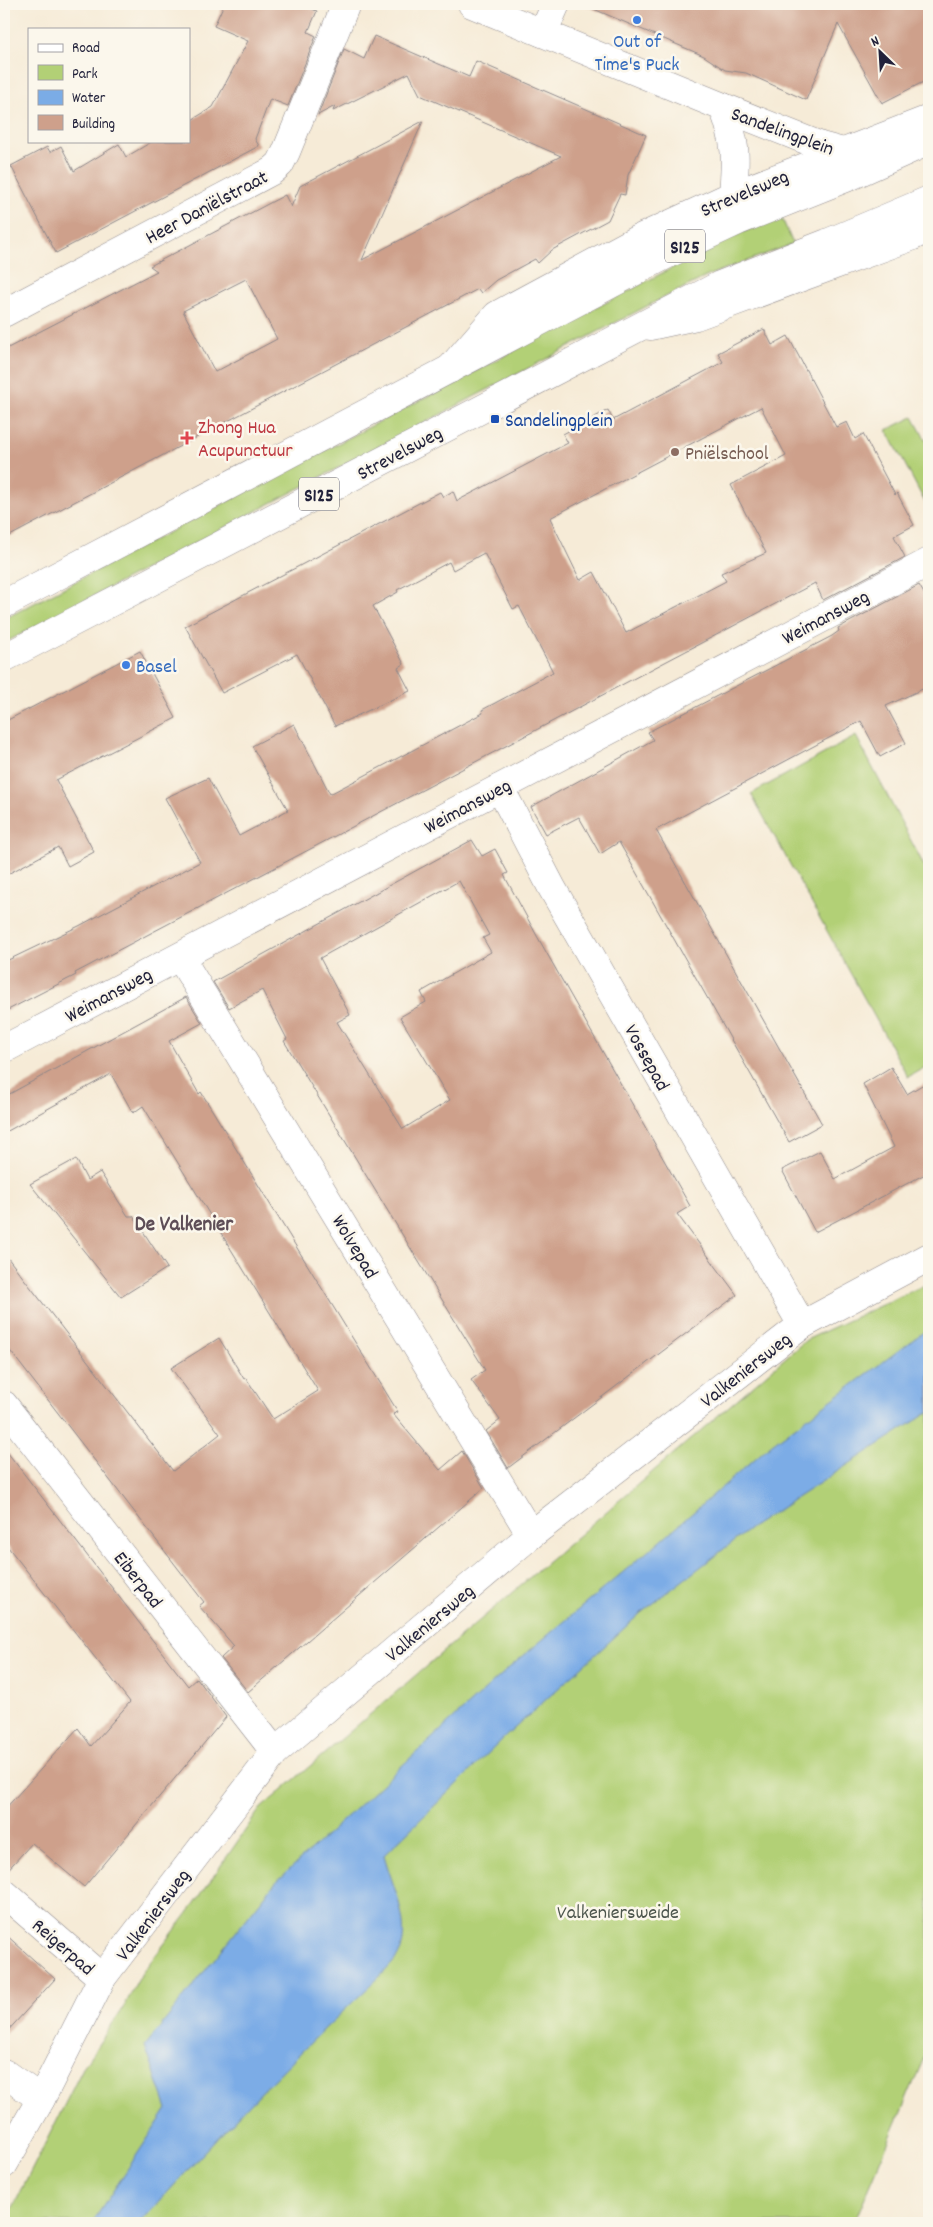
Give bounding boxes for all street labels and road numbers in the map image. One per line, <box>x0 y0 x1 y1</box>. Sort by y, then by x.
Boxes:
street label: Sandelingplein <box>727 101 837 164</box>
street label: Strevelsweg <box>697 164 794 226</box>
street label: Heer Daniëlstraat <box>141 165 274 253</box>
road number: S125 <box>665 230 705 262</box>
street label: Strevelsweg <box>353 420 448 489</box>
road number: S125 <box>299 478 339 510</box>
street label: Weimansweg <box>778 584 875 653</box>
street label: Weimansweg <box>420 773 517 842</box>
street label: Weimansweg <box>61 962 158 1031</box>
street label: Vossepad <box>616 1020 675 1097</box>
street label: Wolvepad <box>323 1210 384 1285</box>
street label: Valkeniersweg <box>695 1327 798 1416</box>
street label: Eiberpad <box>105 1546 168 1615</box>
street label: Valkeniersweg <box>380 1579 482 1670</box>
street label: Valkeniersweg <box>110 1864 198 1968</box>
street label: Reigerpad <box>24 1913 100 1983</box>

